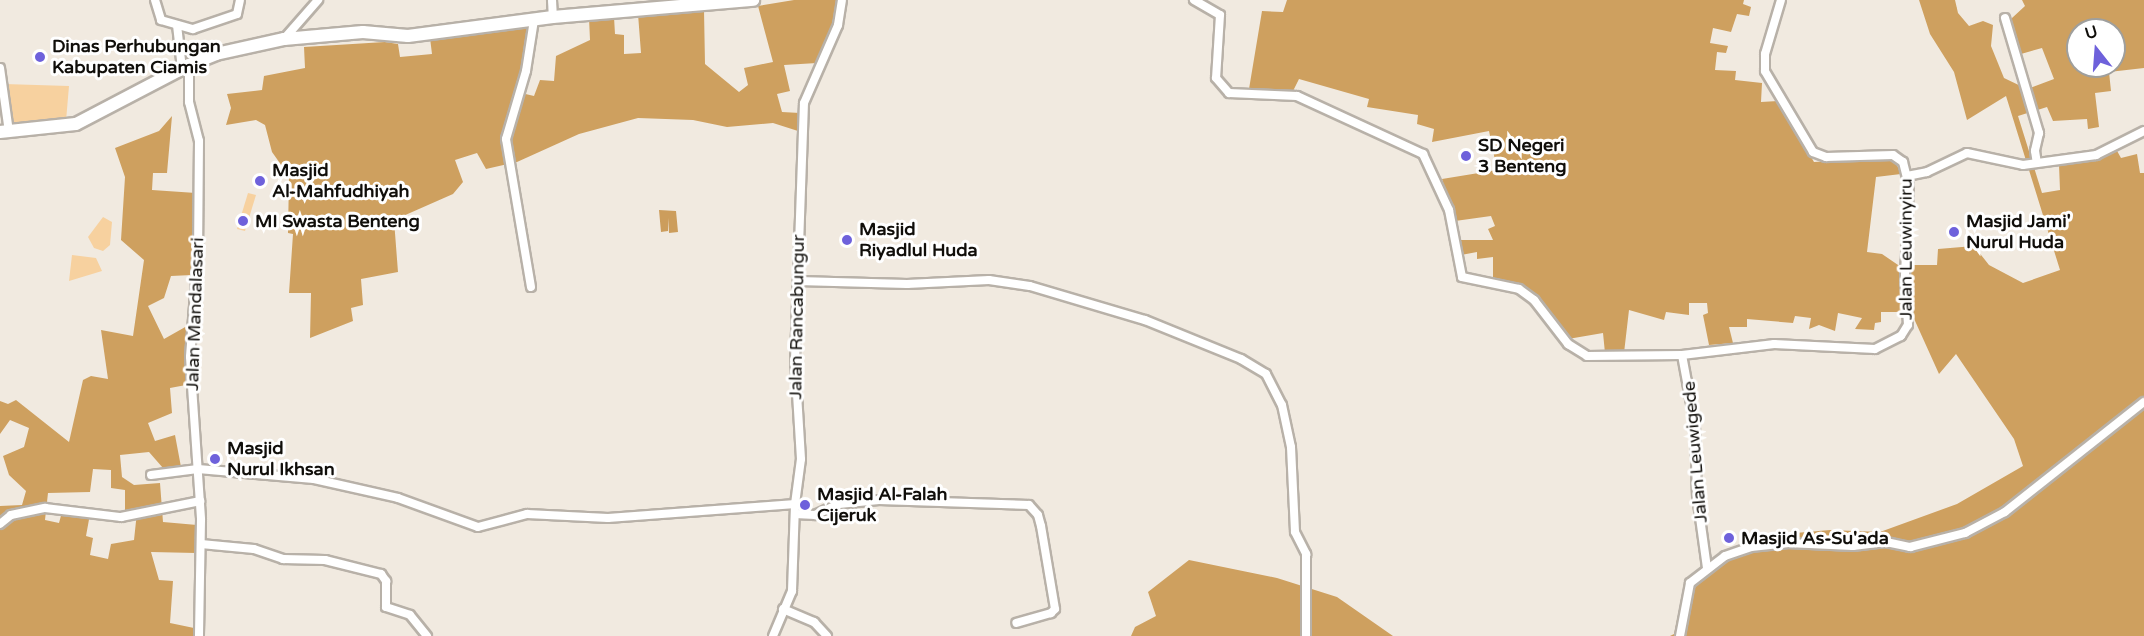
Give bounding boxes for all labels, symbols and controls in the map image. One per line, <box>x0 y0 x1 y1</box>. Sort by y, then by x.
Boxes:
north arrow <box>2066 18 2126 78</box>
text: U <box>2083 21 2100 44</box>
place label: Dinas Perhubungan Kabupaten Ciamis <box>52 36 221 78</box>
marker: Dinas Perhubungan Kabupaten Ciamis <box>33 50 47 64</box>
place label: SD Negeri 3 Benteng <box>1478 135 1567 178</box>
marker: SD Negeri 3 Benteng <box>1459 149 1473 163</box>
place label: Masjid Al-Mahfudhiyah <box>272 160 410 202</box>
marker: Masjid Al-Mahfudhiyah <box>253 174 267 188</box>
street label: Jalan Leuwinyiru <box>1895 178 1917 320</box>
place label: MI Swasta Benteng <box>255 210 420 232</box>
place label: Masjid Jami' Nurul Huda <box>1966 211 2071 254</box>
marker: MI Swasta Benteng <box>236 214 250 228</box>
place label: Masjid Riyadlul Huda <box>859 219 978 262</box>
marker: Masjid Jami' Nurul Huda <box>1947 225 1961 239</box>
marker: Masjid Riyadlul Huda <box>840 233 854 247</box>
street label: Jalan Rancabungur <box>785 234 809 400</box>
street label: Jalan Mandalasari <box>182 237 208 391</box>
street label: Jalan Leuwigede <box>1678 380 1712 524</box>
place label: Masjid Nurul Ikhsan <box>227 438 335 480</box>
marker: Masjid Nurul Ikhsan <box>208 452 222 466</box>
place label: Masjid Al-Falah Cijeruk <box>817 484 948 526</box>
marker: Masjid Al-Falah Cijeruk <box>798 498 812 512</box>
place label: Masjid As-Su'ada <box>1741 527 1889 549</box>
marker: Masjid As-Su'ada <box>1722 531 1736 545</box>

